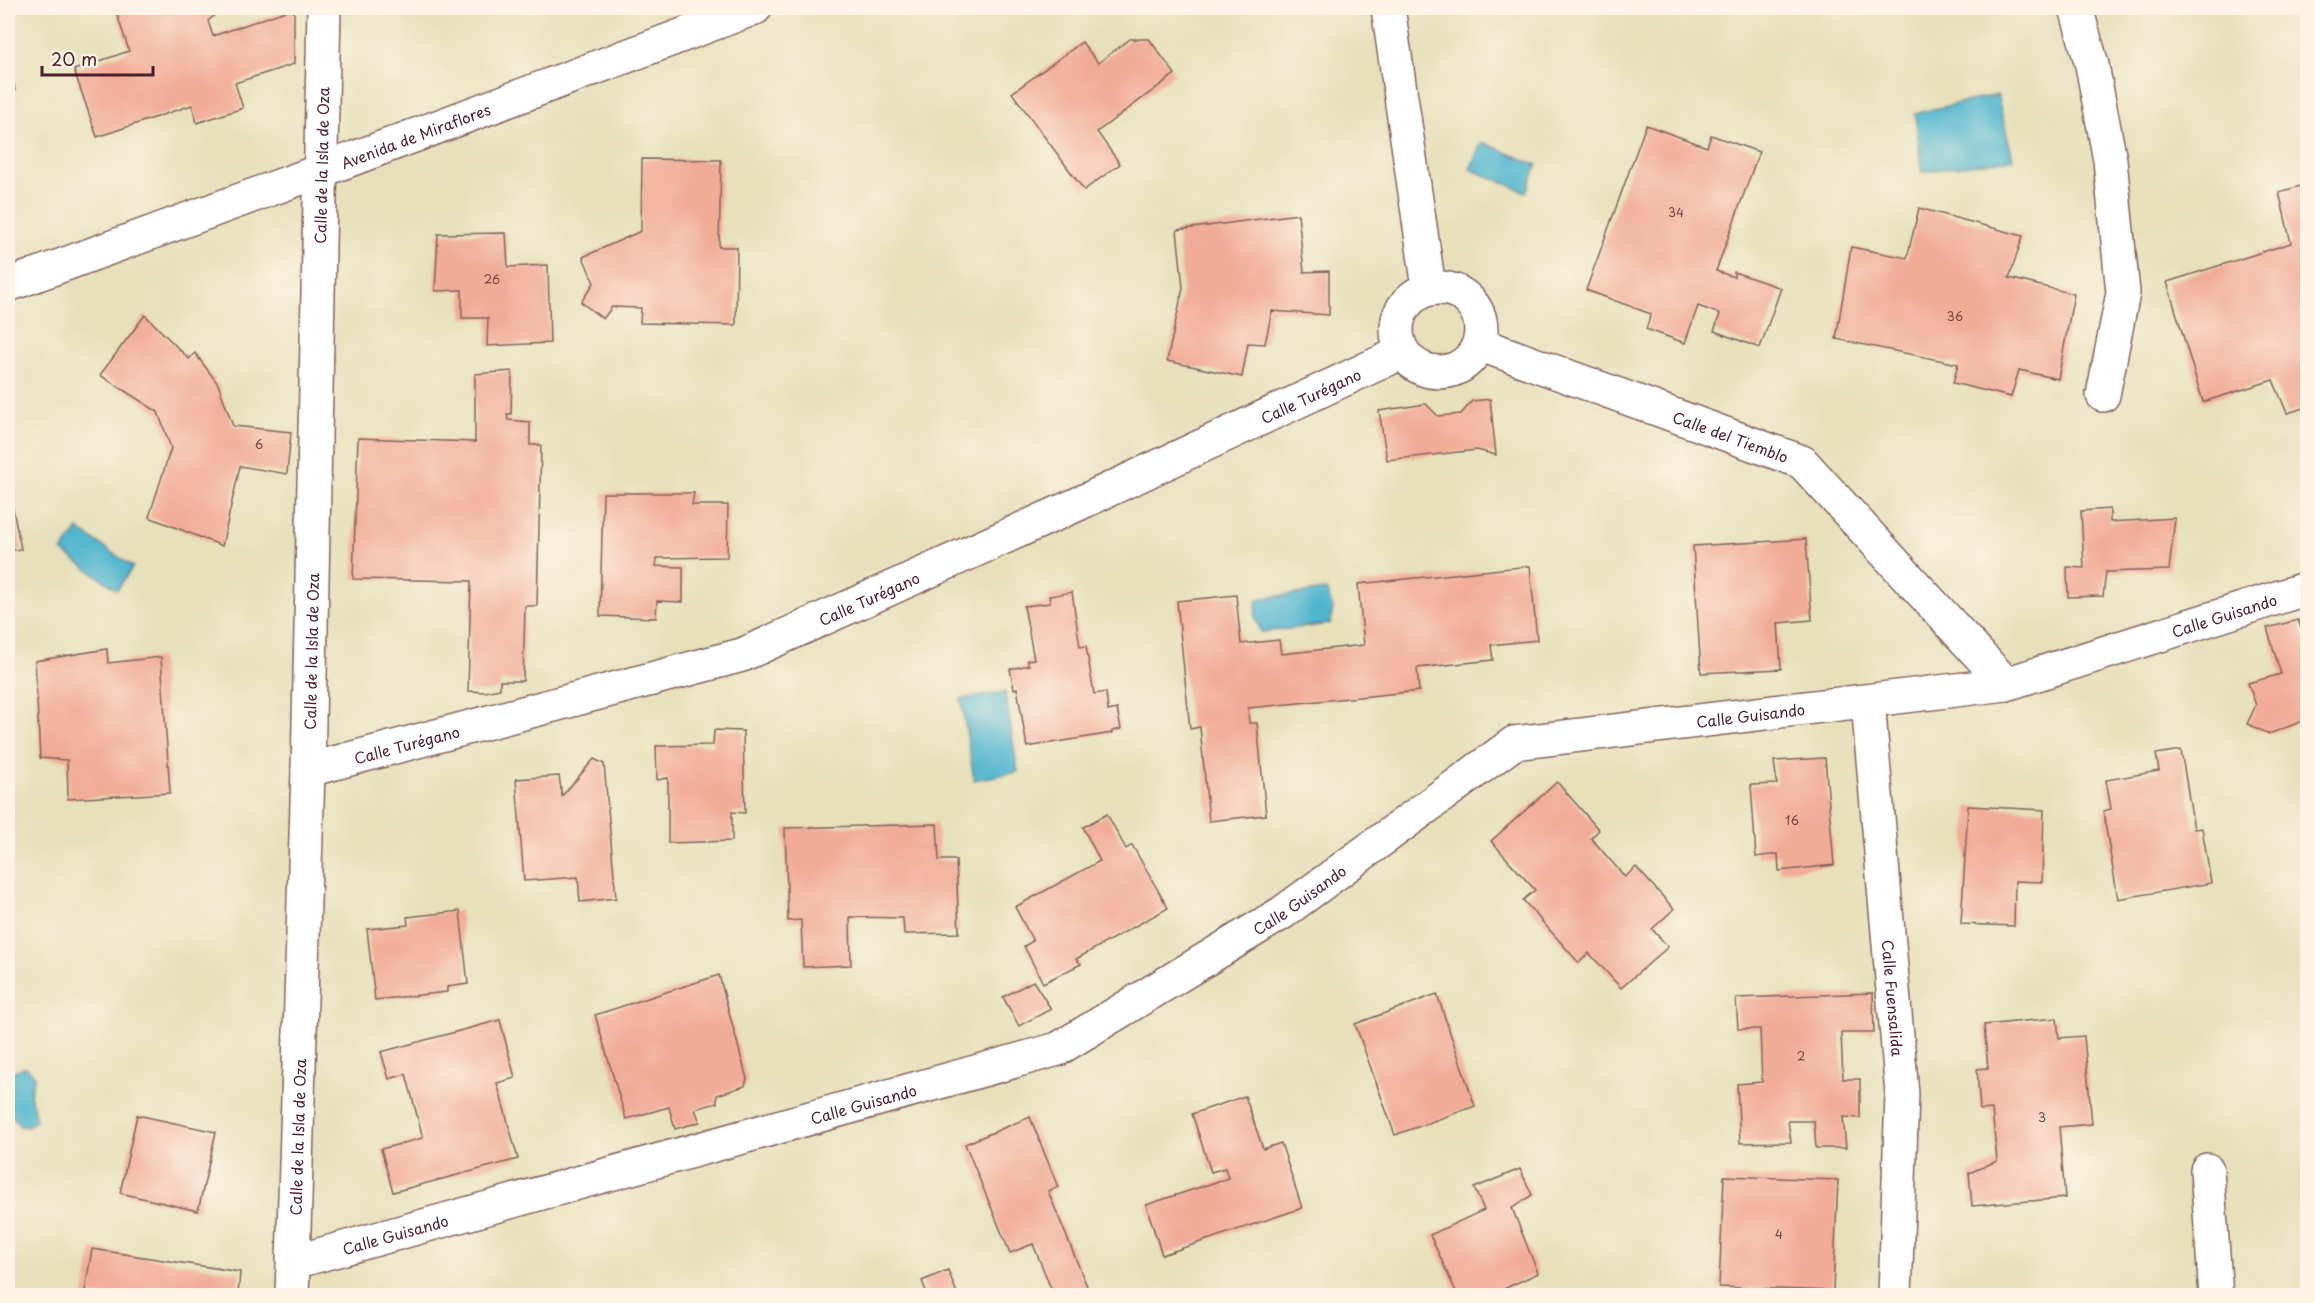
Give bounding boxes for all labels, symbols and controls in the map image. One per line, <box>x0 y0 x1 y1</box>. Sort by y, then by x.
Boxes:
scale bar <box>42 39 153 77</box>
text: 20 m <box>51 45 97 72</box>
street label: Calle de la Isla de Oza <box>308 86 334 244</box>
street label: Avenida de Miraflores <box>337 97 494 174</box>
house number: 34 <box>1668 203 1684 221</box>
house number: 26 <box>484 270 500 288</box>
house number: 36 <box>1947 307 1963 325</box>
street label: Calle Turégano <box>1257 362 1364 429</box>
street label: Calle del Tiemblo <box>1670 404 1792 468</box>
house number: 6 <box>255 435 263 453</box>
street label: Calle Turégano <box>815 565 923 631</box>
street label: Calle de la Isla de Oza <box>297 572 324 730</box>
street label: Calle Guisando <box>2168 587 2279 642</box>
street label: Calle Guisando <box>1695 697 1806 733</box>
street label: Calle Turégano <box>351 719 462 769</box>
house number: 16 <box>1785 811 1799 829</box>
street label: Calle Guisando <box>1248 859 1350 940</box>
street label: Calle Fuensalida <box>1877 939 1910 1057</box>
house number: 2 <box>1797 1047 1805 1065</box>
street label: Calle de la Isla de Oza <box>283 1058 311 1216</box>
street label: Calle Guisando <box>808 1078 919 1129</box>
house number: 3 <box>2038 1108 2046 1126</box>
street label: Calle Guisando <box>339 1208 451 1260</box>
house number: 4 <box>1775 1225 1783 1243</box>

